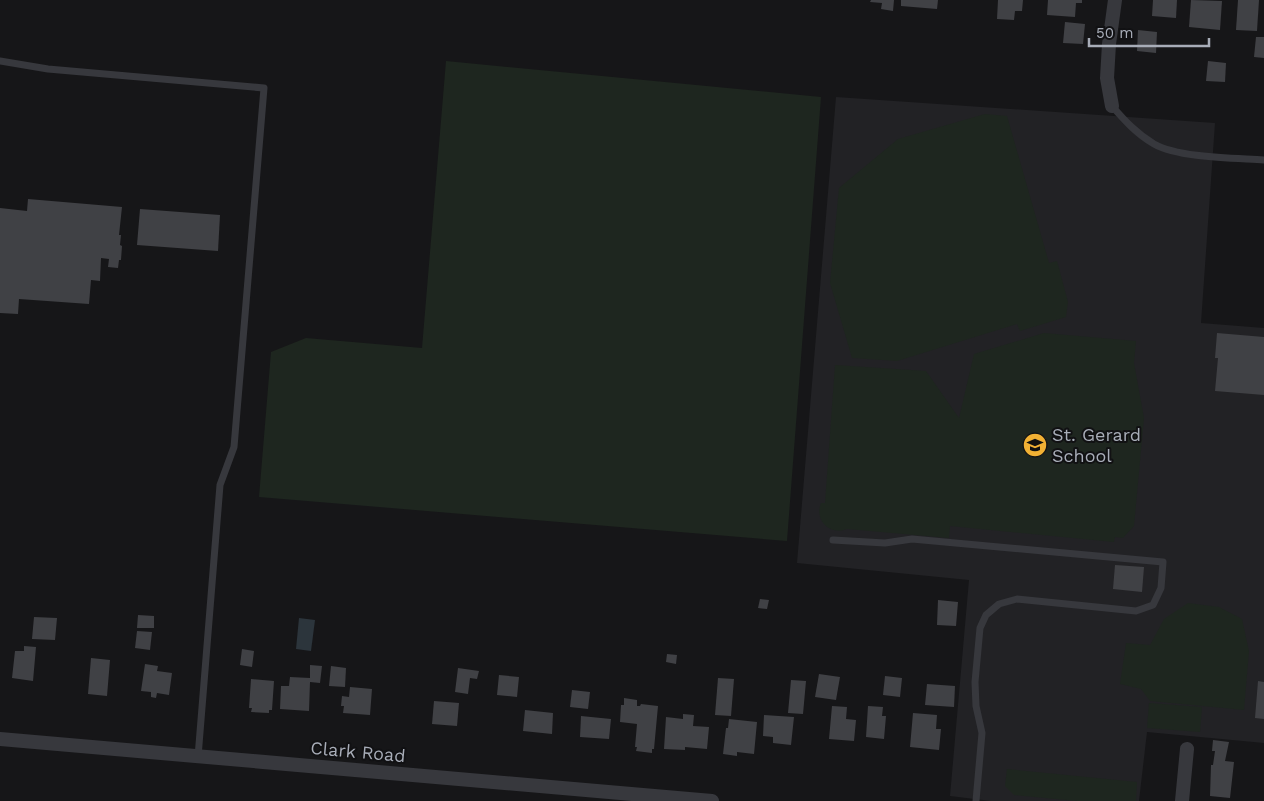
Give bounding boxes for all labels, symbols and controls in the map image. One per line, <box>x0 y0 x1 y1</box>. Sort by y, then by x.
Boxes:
scale bar <box>1089 15 1209 47</box>
text: 50 m <box>1096 24 1133 42</box>
place label: St. Gerard School <box>1052 424 1141 466</box>
school or university icon: St. Gerard School <box>1022 432 1048 458</box>
street label: Clark Road <box>310 737 406 766</box>

